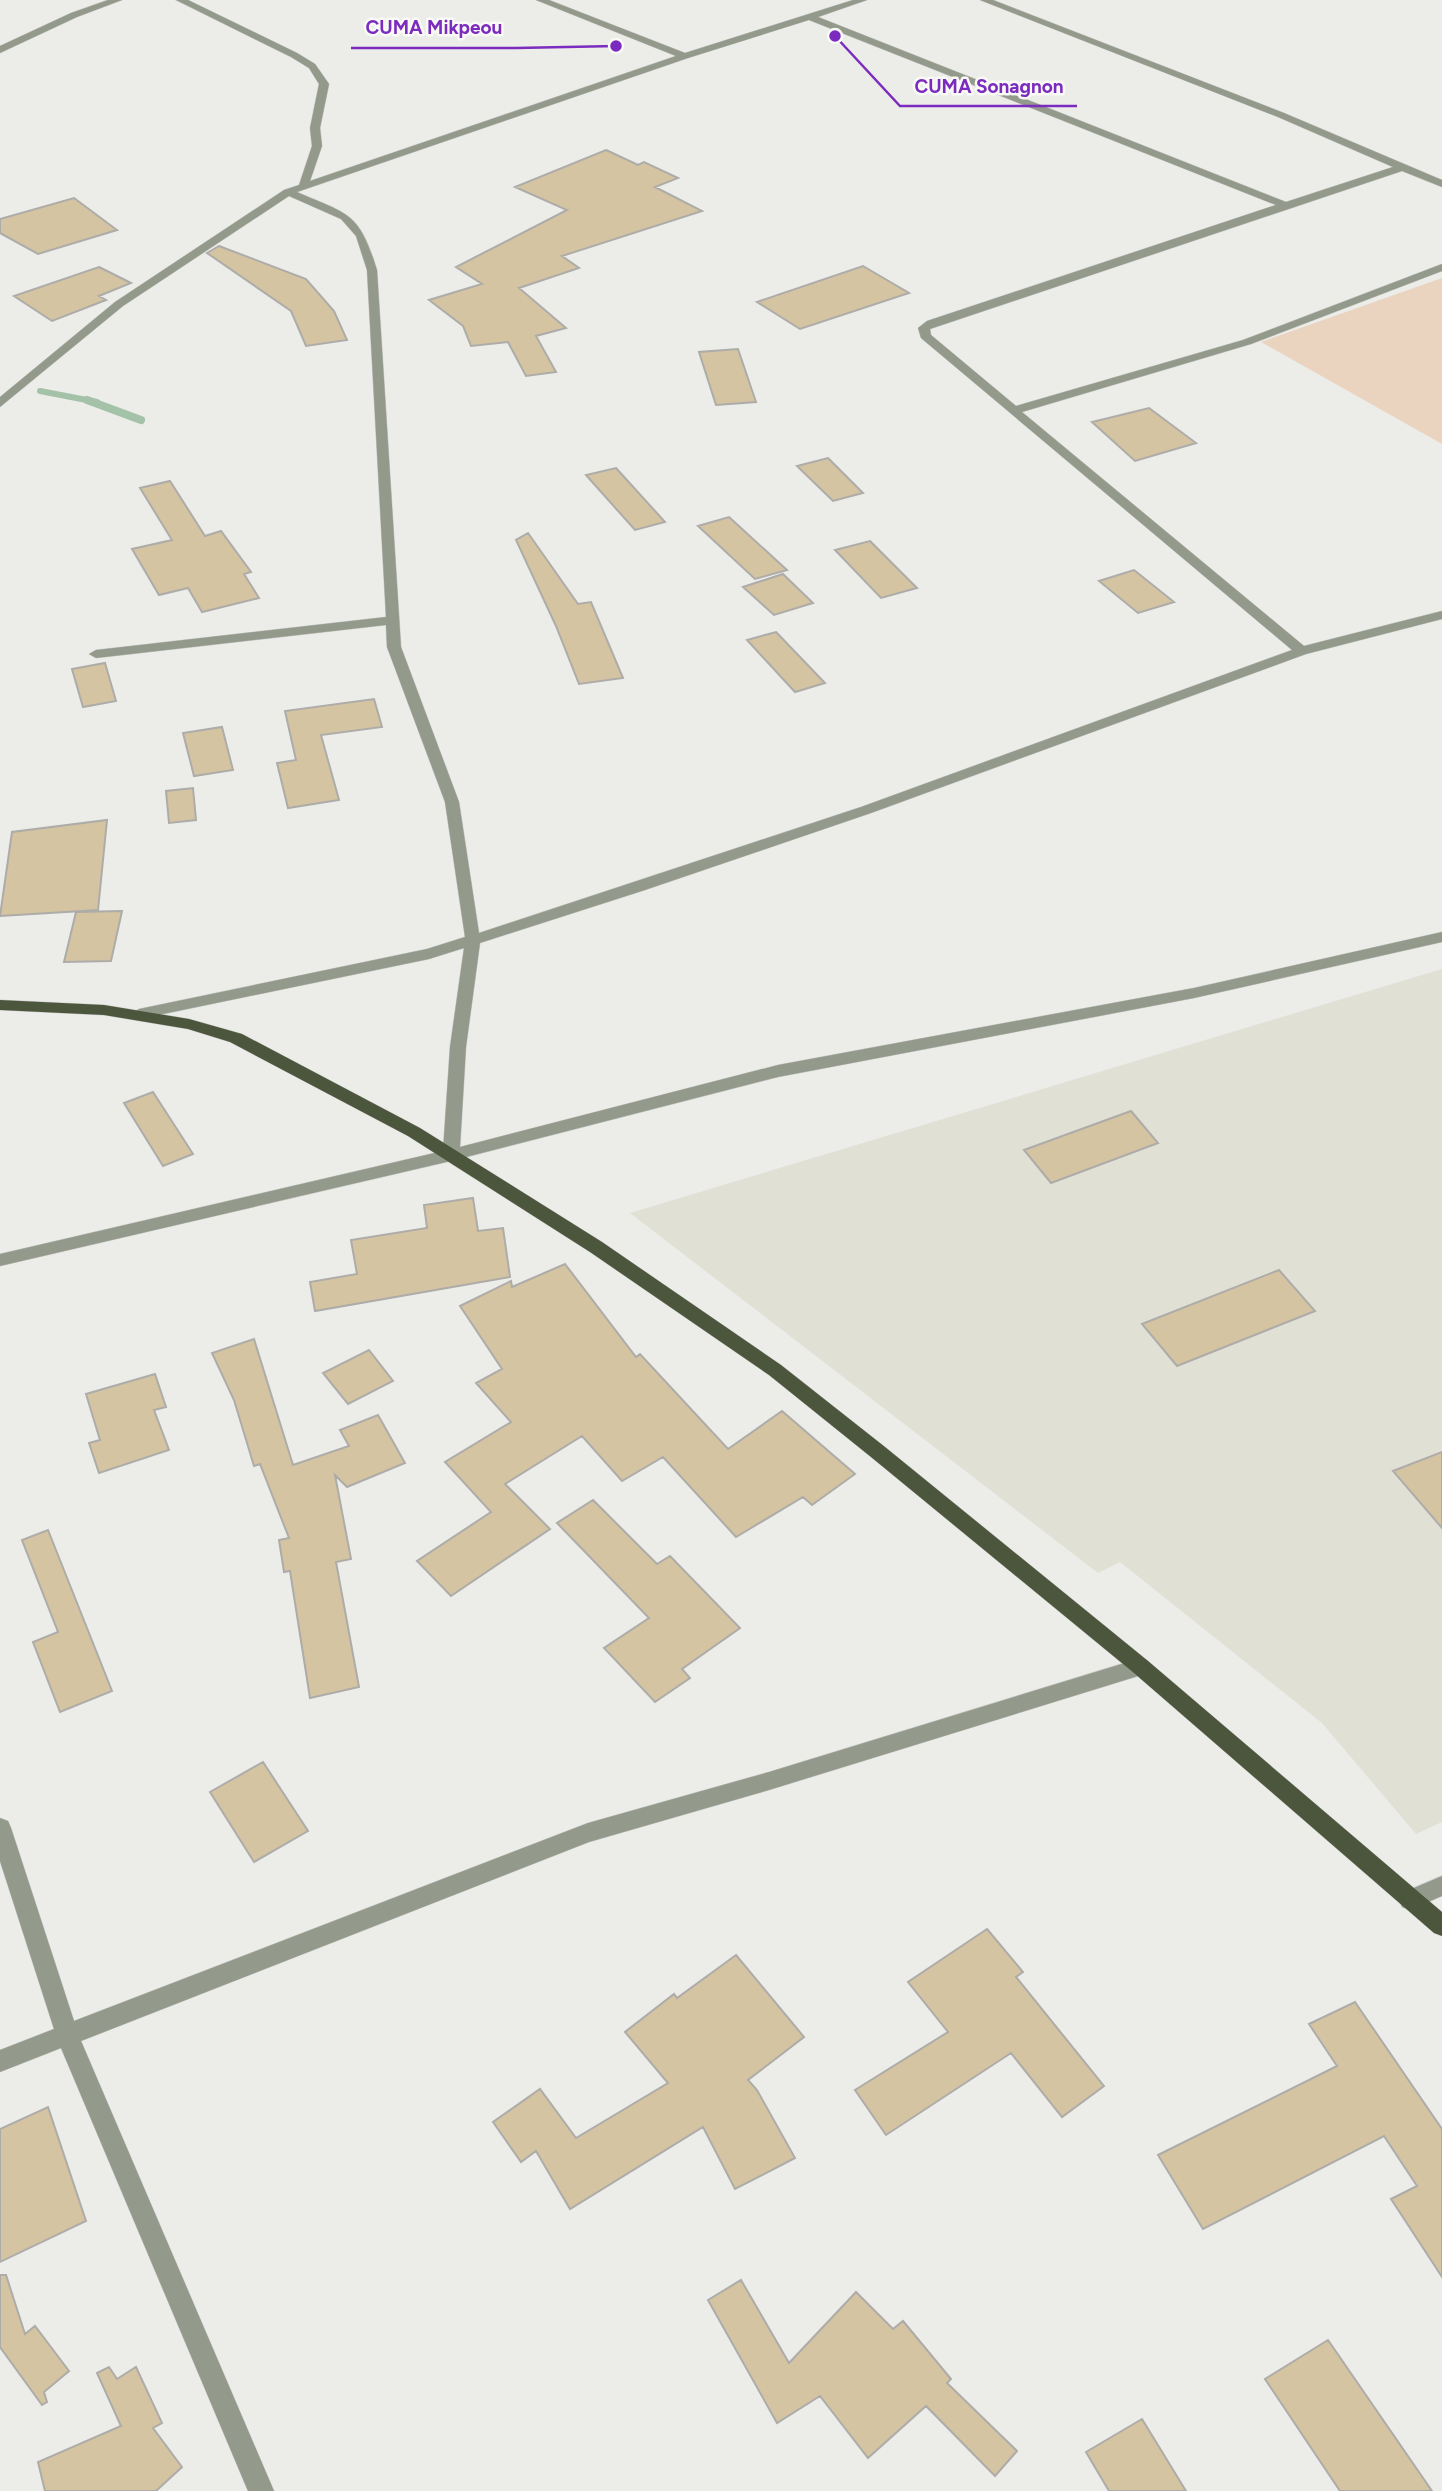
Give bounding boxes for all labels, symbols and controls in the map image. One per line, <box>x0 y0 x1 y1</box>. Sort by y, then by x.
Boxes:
callout: CUMA Mikpeou <box>351 8 516 48</box>
text: CUMA Mikpeou <box>366 16 502 39</box>
callout: CUMA Sonagnon <box>900 66 1077 106</box>
text: CUMA Sonagnon <box>914 75 1064 98</box>

